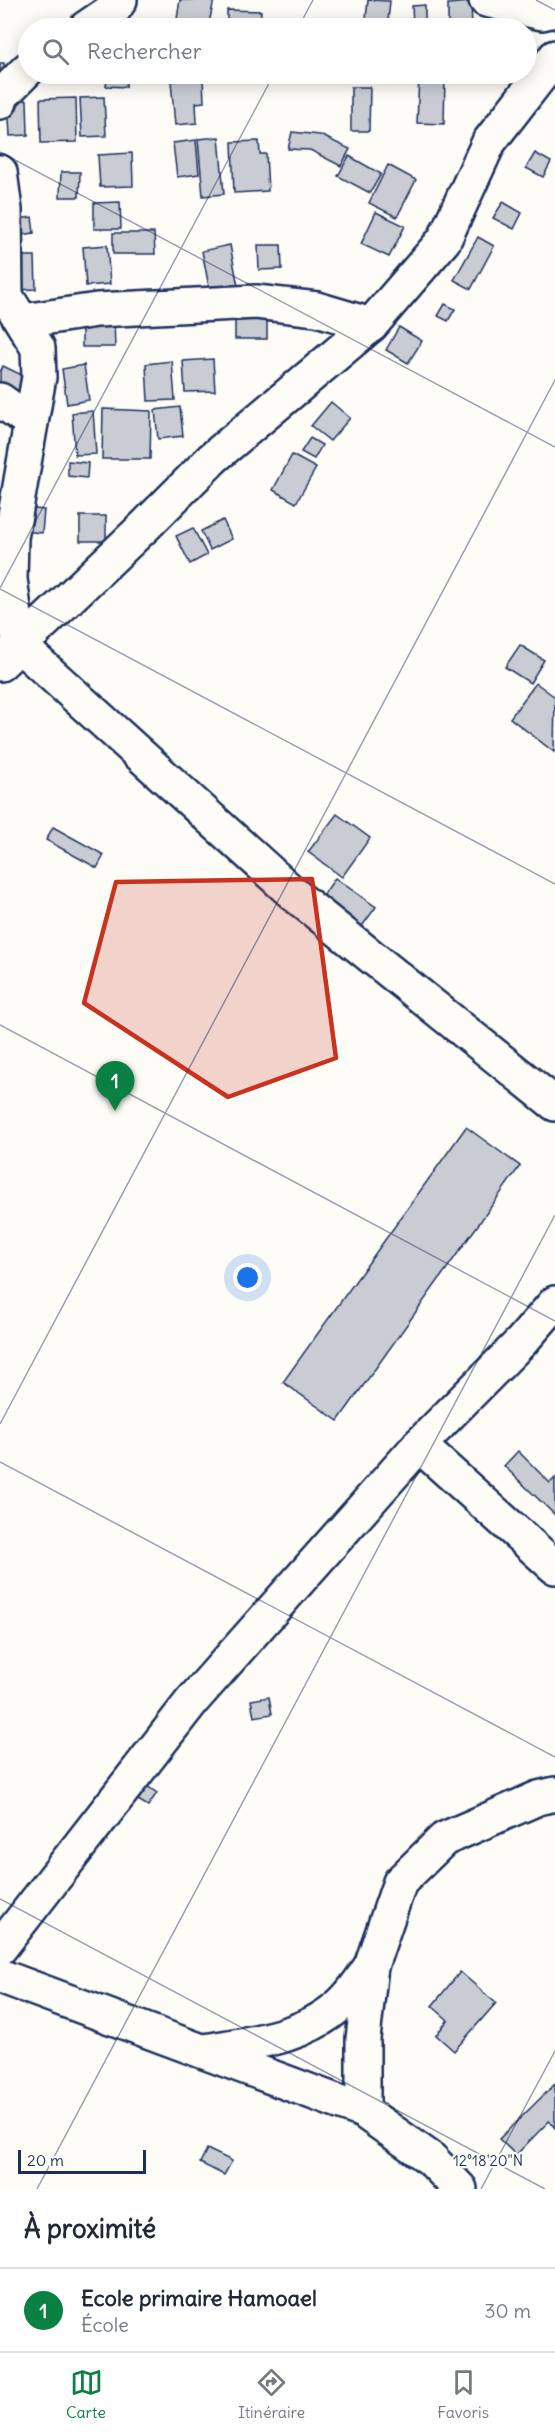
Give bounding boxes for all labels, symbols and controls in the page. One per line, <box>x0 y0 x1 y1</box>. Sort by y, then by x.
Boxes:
search box <box>18 18 537 84</box>
icon: search <box>39 35 72 68</box>
text: Rechercher <box>87 37 202 65</box>
pin: 1 <box>96 1062 134 1111</box>
your location <box>233 1263 262 1292</box>
scale bar <box>18 2147 146 2174</box>
text: 20 m <box>27 2150 64 2170</box>
text: 12°18'20"N <box>453 2151 523 2170</box>
text: À proximité <box>24 2212 156 2245</box>
text: Ecole primaire Hamoael <box>81 2284 317 2312</box>
text: 1 <box>40 2298 47 2323</box>
text: 30 m <box>484 2298 531 2323</box>
text: École <box>81 2312 129 2337</box>
tab: Carte <box>66 2366 106 2422</box>
tab: Itinéraire <box>238 2366 305 2422</box>
tab: Favoris <box>437 2366 489 2422</box>

